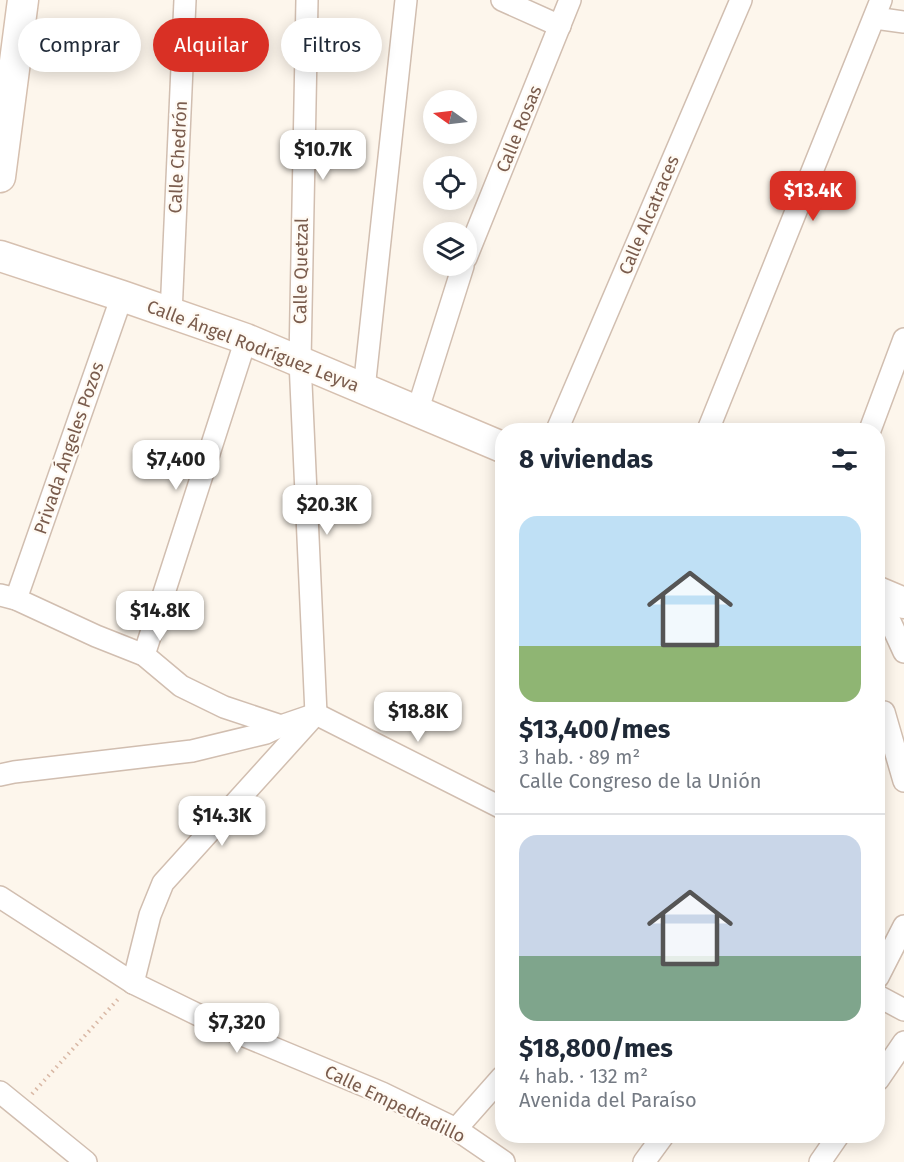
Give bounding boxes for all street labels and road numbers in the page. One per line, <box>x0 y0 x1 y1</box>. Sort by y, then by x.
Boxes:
street label: Calle Rosas <box>492 82 546 176</box>
street label: Calle Chedrón <box>164 100 192 214</box>
street label: Calle Alcatraces <box>614 152 684 278</box>
street label: Calle Quetzal <box>289 218 313 324</box>
street label: Calle Ángel Rodríguez Leyva <box>144 294 363 397</box>
street label: Privada Ángeles Pozos <box>28 359 109 537</box>
street label: Calle Empedradillo <box>321 1060 469 1148</box>

